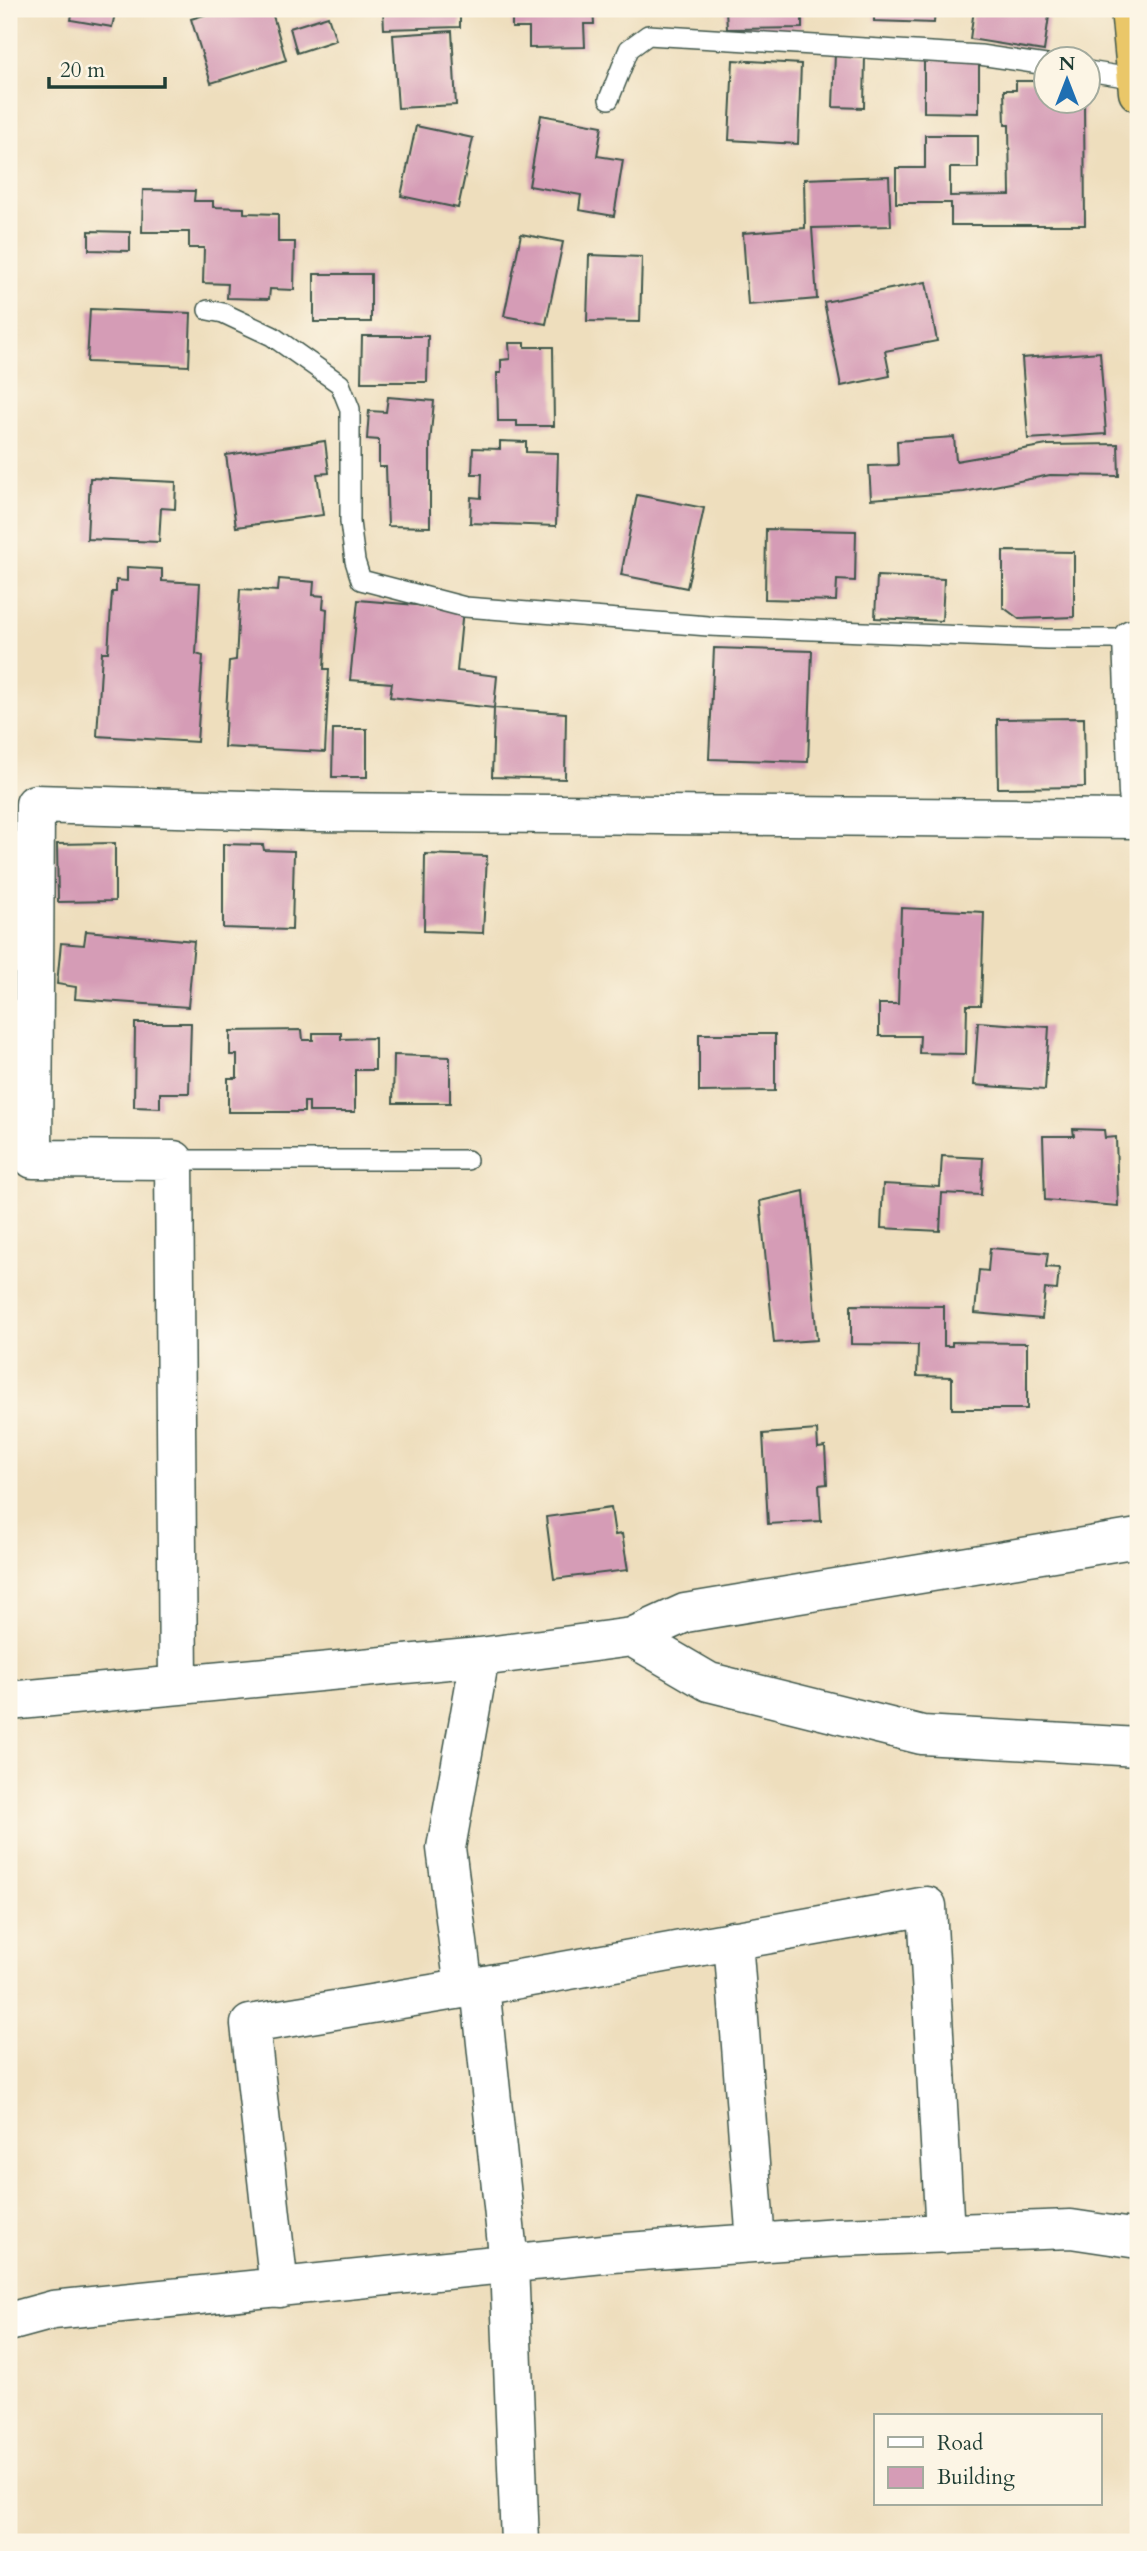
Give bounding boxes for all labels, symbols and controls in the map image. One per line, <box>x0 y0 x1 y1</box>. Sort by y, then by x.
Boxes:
scale bar <box>49 46 164 90</box>
north arrow <box>1032 46 1102 116</box>
text: N <box>1059 51 1076 77</box>
text: 20 m <box>60 56 105 85</box>
legend <box>874 2414 1102 2506</box>
text: Road <box>937 2429 983 2458</box>
text: Building <box>937 2463 1015 2492</box>

